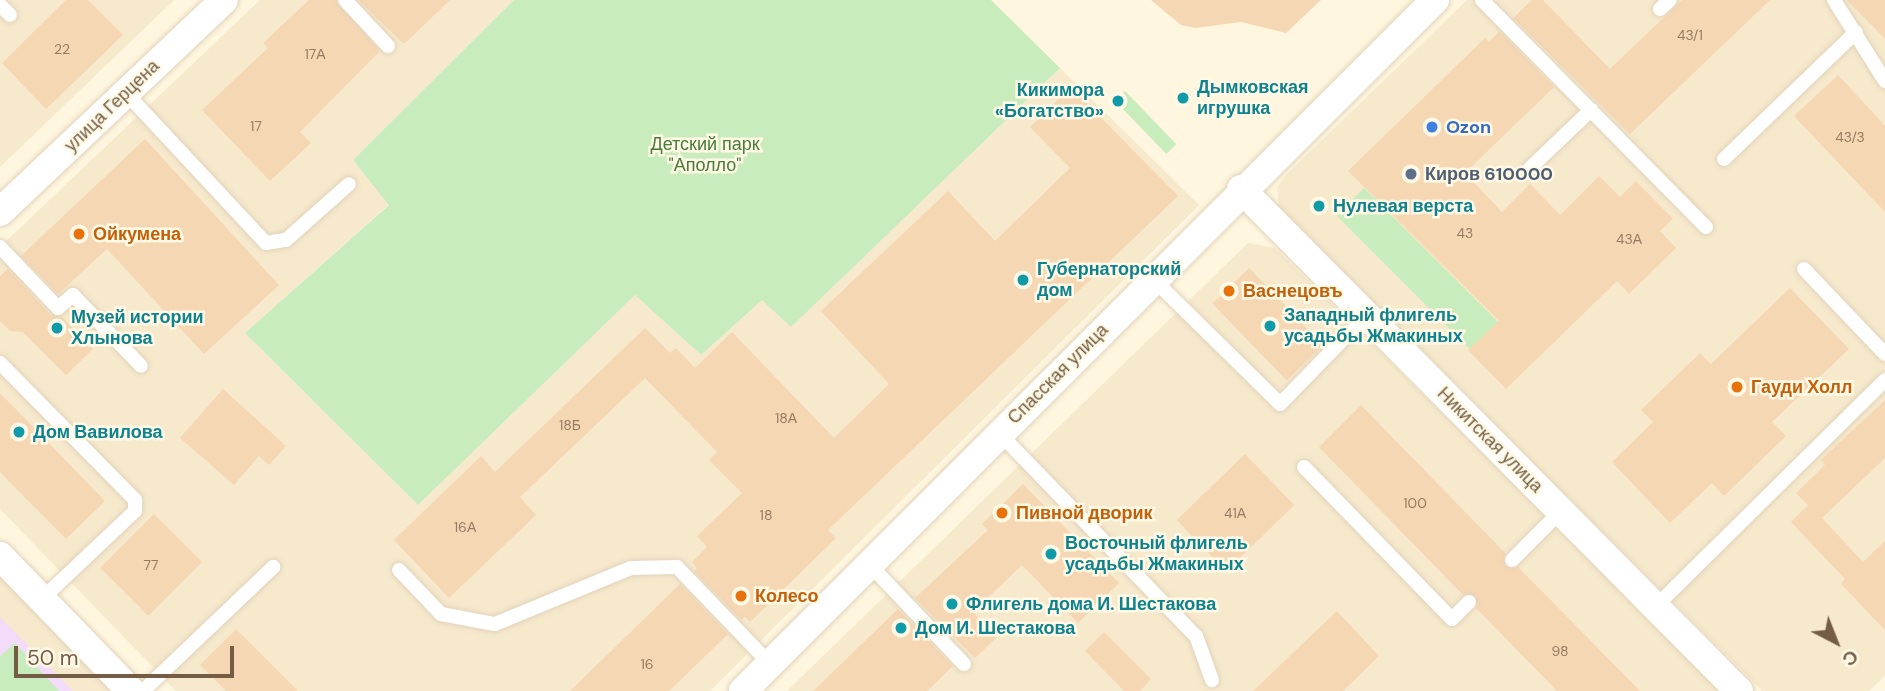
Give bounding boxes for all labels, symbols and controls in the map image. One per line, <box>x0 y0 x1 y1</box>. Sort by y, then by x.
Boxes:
house number: 43/1 <box>1677 27 1703 43</box>
house number: 22 <box>54 41 70 57</box>
house number: 17А <box>304 46 326 62</box>
street label: улица Герцена <box>60 56 164 156</box>
place label: Дымковская игрушка <box>1197 77 1308 119</box>
place label: Кикимора «Богатство» <box>995 80 1104 122</box>
marker: Дымковская игрушка <box>1175 90 1191 106</box>
marker: Кикимора «Богатство» <box>1110 93 1126 109</box>
place label: Ozon <box>1446 116 1491 138</box>
house number: 17 <box>250 118 262 134</box>
marker: Ozon <box>1424 119 1440 135</box>
house number: 43/3 <box>1835 129 1865 145</box>
park label: Детский парк "Аполло" <box>650 134 760 176</box>
place label: Киров 610000 <box>1425 163 1553 185</box>
marker: Киров 610000 <box>1403 166 1419 182</box>
place label: Нулевая верста <box>1333 195 1473 217</box>
marker: Нулевая верста <box>1311 198 1327 214</box>
place label: Ойкумена <box>93 223 181 245</box>
house number: 43 <box>1457 225 1473 241</box>
marker: Ойкумена <box>71 226 87 242</box>
house number: 43А <box>1616 231 1642 247</box>
place label: Губернаторский дом <box>1037 259 1181 302</box>
marker: Губернаторский дом <box>1015 272 1031 288</box>
place label: Васнецовъ <box>1243 280 1343 302</box>
marker: Васнецовъ <box>1221 283 1237 299</box>
place label: Западный флигель усадьбы Жмакиных <box>1284 305 1463 348</box>
place label: Музей истории Хлынова <box>71 307 204 350</box>
marker: Западный флигель усадьбы Жмакиных <box>1262 318 1278 334</box>
street label: Спасская улица <box>1003 319 1113 429</box>
marker: Музей истории Хлынова <box>49 320 65 336</box>
place label: Гауди Холл <box>1751 376 1852 398</box>
marker: Гауди Холл <box>1729 379 1745 395</box>
street label: Никитская улица <box>1433 383 1547 497</box>
house number: 18А <box>775 410 797 426</box>
house number: 18Б <box>559 417 581 433</box>
place label: Дом Вавилова <box>33 421 163 443</box>
marker: Дом Вавилова <box>11 424 27 440</box>
house number: 100 <box>1403 495 1427 511</box>
place label: Пивной дворик <box>1016 502 1153 524</box>
marker: Пивной дворик <box>994 505 1010 521</box>
house number: 41А <box>1224 505 1246 521</box>
house number: 18 <box>760 507 772 523</box>
house number: 16А <box>454 519 476 535</box>
place label: Восточный флигель усадьбы Жмакиных <box>1065 533 1248 576</box>
marker: Восточный флигель усадьбы Жмакиных <box>1043 546 1059 562</box>
house number: 77 <box>144 557 158 573</box>
place label: Колесо <box>755 585 819 607</box>
marker: Колесо <box>733 588 749 604</box>
place label: Флигель дома И. Шестакова <box>966 593 1216 615</box>
marker: Флигель дома И. Шестакова <box>944 596 960 612</box>
north arrow <box>1801 607 1871 677</box>
place label: Дом И. Шестакова <box>915 617 1075 639</box>
marker: Дом И. Шестакова <box>893 620 909 636</box>
scale bar <box>18 632 238 676</box>
house number: 98 <box>1551 643 1569 659</box>
text: 50 m <box>27 644 78 672</box>
text: С <box>1837 644 1864 672</box>
house number: 16 <box>640 656 654 672</box>

